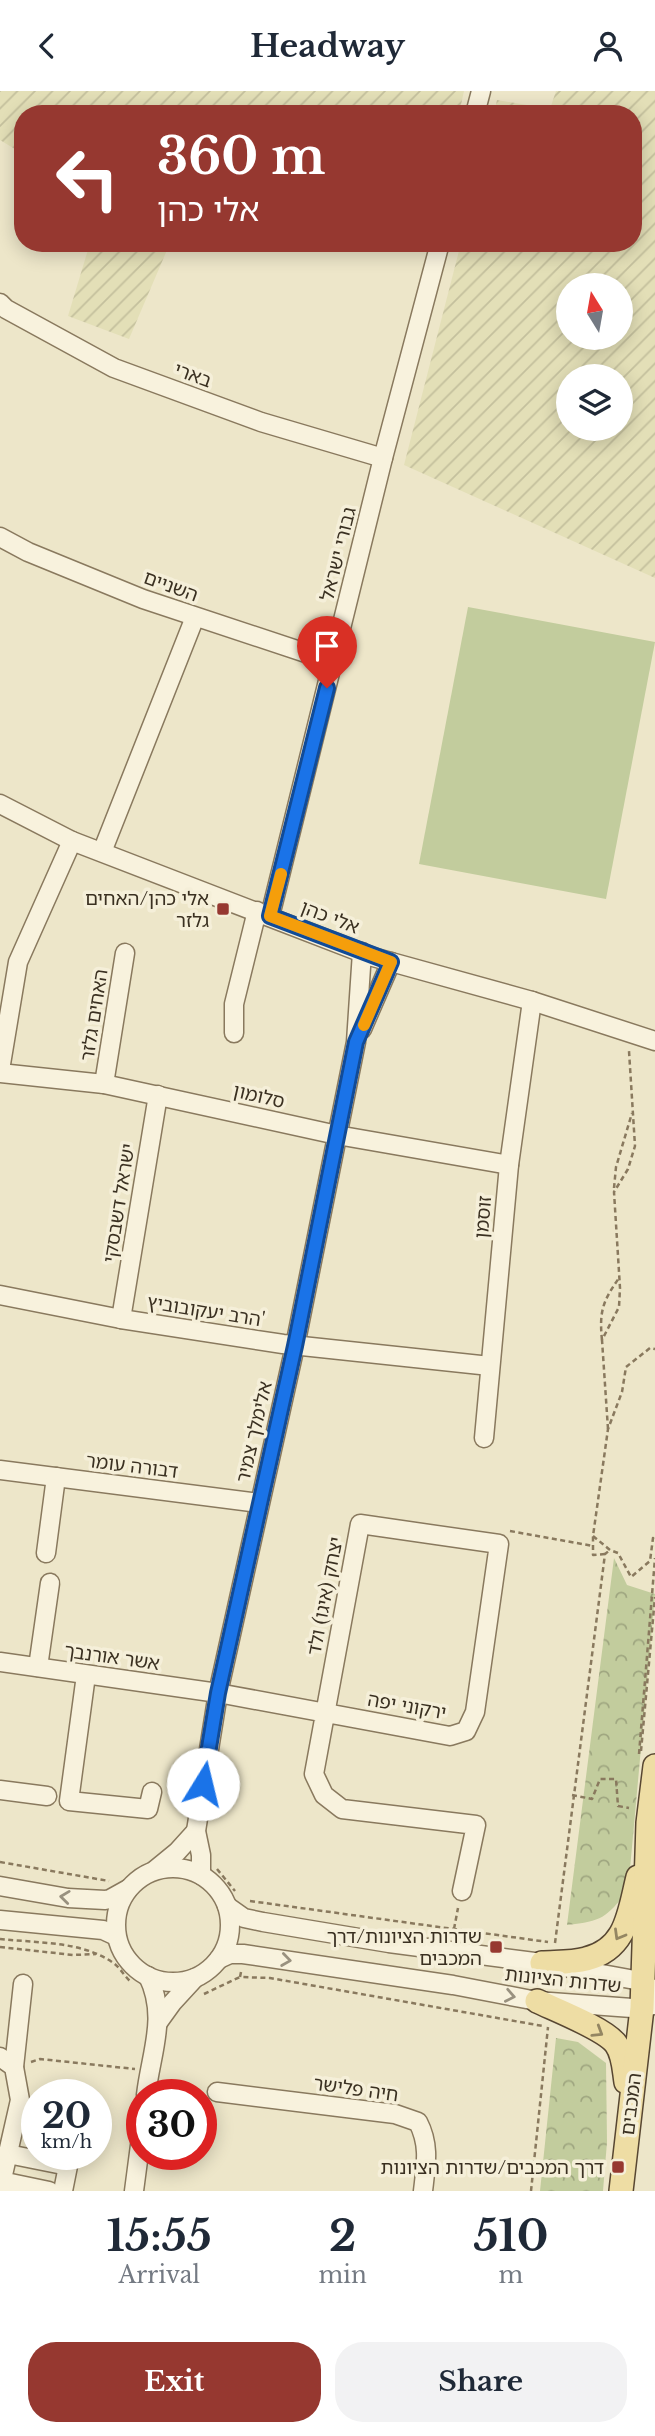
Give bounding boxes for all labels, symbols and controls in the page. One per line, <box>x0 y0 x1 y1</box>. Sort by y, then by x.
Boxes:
text: Headway <box>250 26 405 66</box>
icon: back <box>28 27 66 65</box>
icon: person <box>589 27 627 65</box>
text: 360 m <box>157 126 325 187</box>
icon: left <box>42 133 133 224</box>
text: אלי כהן <box>157 190 259 230</box>
north arrow <box>556 273 634 350</box>
map controls <box>556 273 633 441</box>
street label: בארי <box>171 358 215 392</box>
button: layers <box>556 364 633 441</box>
street label: גבורי ישראל <box>315 505 361 603</box>
street label: השניים <box>141 566 201 606</box>
pin <box>297 616 357 688</box>
icon: arrive <box>308 627 346 665</box>
place label: אלי כהן/האחים גלזר <box>85 887 209 932</box>
street label: אלי כהן <box>297 895 363 939</box>
marker: אלי כהן/האחים גלזר <box>215 901 231 917</box>
street label: האחים גלזר <box>75 967 113 1063</box>
street label: סלומון <box>231 1079 287 1113</box>
street label: ישראל דשבסקי <box>98 1142 140 1264</box>
street label: זוסמן <box>470 1195 496 1239</box>
street label: הרב יעקובוביץ' <box>145 1290 267 1332</box>
street label: אלימלך צמיר <box>231 1379 277 1485</box>
street label: דבורה עומר <box>85 1449 179 1483</box>
street label: יצחק (איגו) ולד <box>302 1535 348 1657</box>
street label: אשר אורנבך <box>63 1639 161 1675</box>
street label: ירקוני יפה <box>366 1688 448 1724</box>
position arrow <box>166 1747 240 1821</box>
one-way arrow <box>59 1890 71 1905</box>
place label: שדרות הציונות/דרך המכבים <box>327 1925 482 1970</box>
one-way arrow <box>614 1928 627 1941</box>
marker: שדרות הציונות/דרך המכבים <box>488 1939 504 1955</box>
one-way arrow <box>280 1953 292 1968</box>
street label: שדרות הציונות <box>504 1962 622 1998</box>
one-way arrow <box>504 1988 516 2003</box>
one-way arrow <box>591 2023 604 2036</box>
street label: המכבים <box>616 2071 646 2137</box>
street label: חיה פלישר <box>312 2072 400 2106</box>
speed limit sign: 30 <box>126 2079 217 2170</box>
text: 20 <box>42 2094 91 2137</box>
text: km/h <box>41 2131 92 2153</box>
place label: דרך המכבים/שדרות הציונות <box>380 2156 604 2179</box>
marker: דרך המכבים/שדרות הציונות <box>610 2159 626 2175</box>
text: 15:55 <box>107 2210 212 2262</box>
text: 2 <box>329 2210 356 2262</box>
text: 510 <box>473 2210 548 2262</box>
text: Arrival <box>118 2261 200 2289</box>
text: min <box>318 2261 367 2289</box>
text: m <box>499 2261 523 2289</box>
button: Exit <box>28 2342 321 2422</box>
button: Share <box>335 2342 627 2422</box>

